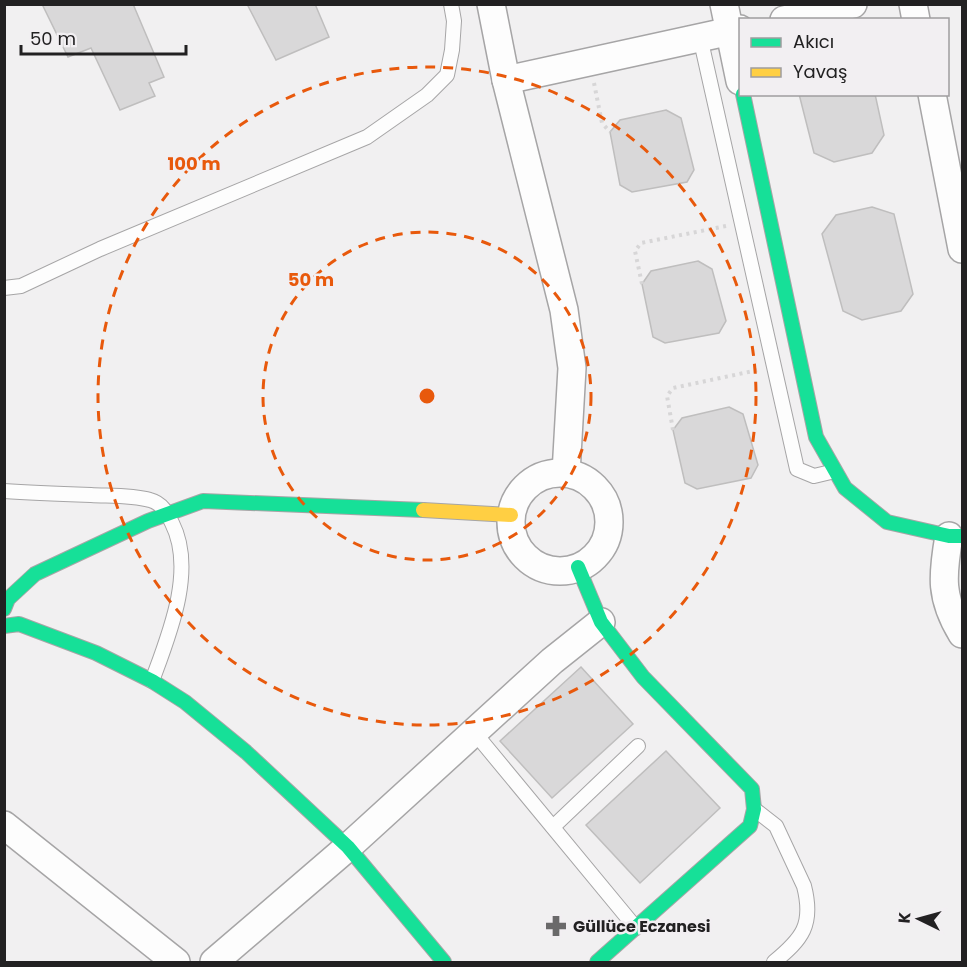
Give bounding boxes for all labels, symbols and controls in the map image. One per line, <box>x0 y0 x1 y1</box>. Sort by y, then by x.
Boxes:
scale bar <box>21 18 186 56</box>
legend <box>739 18 949 96</box>
text: 50 m <box>30 26 76 51</box>
text: Akıcı <box>793 29 834 54</box>
text: Yavaş <box>793 59 847 84</box>
text: 100 m <box>167 151 221 176</box>
text: 50 m <box>288 267 334 292</box>
centre of rings <box>417 386 437 406</box>
north arrow <box>889 889 949 949</box>
text: K <box>893 911 916 924</box>
pharmacy icon: Güllüce Eczanesi <box>544 914 568 938</box>
place label: Güllüce Eczanesi <box>573 915 711 938</box>

